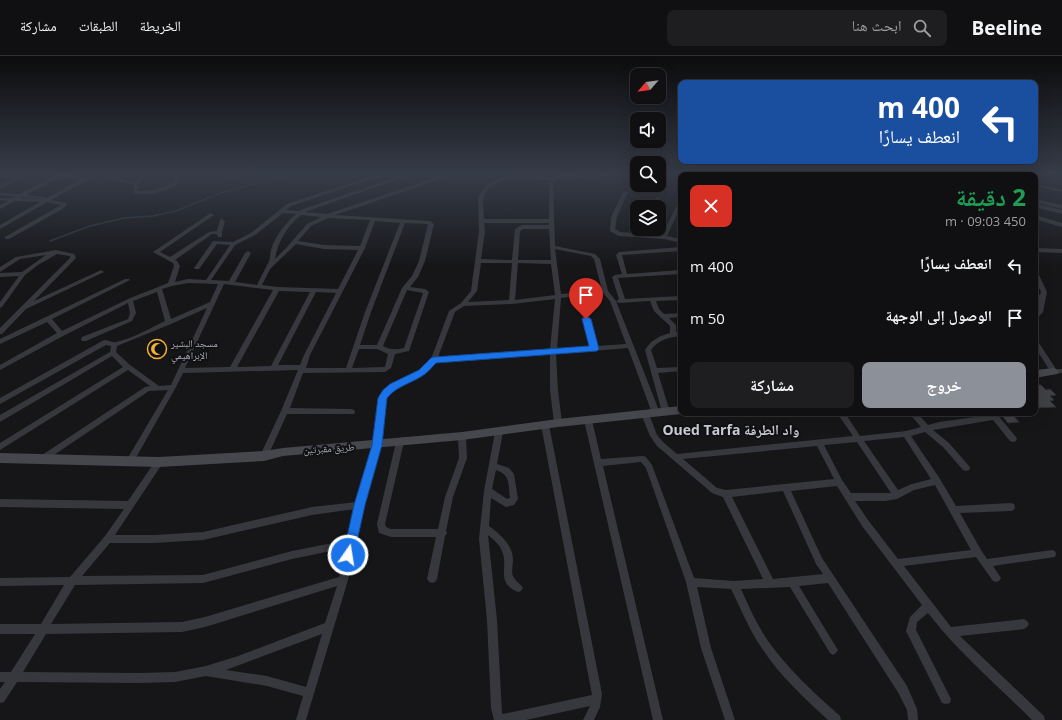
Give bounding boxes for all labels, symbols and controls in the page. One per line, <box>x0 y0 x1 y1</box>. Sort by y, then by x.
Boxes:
search box <box>667 10 947 46</box>
text: ابحث هنا <box>852 15 901 35</box>
text: Beeline <box>971 15 1042 41</box>
text: مشاركة <box>20 16 57 35</box>
text: الطبقات <box>79 16 118 35</box>
text: الخريطة <box>140 16 181 35</box>
icon: search <box>911 17 933 39</box>
north arrow <box>630 68 666 104</box>
map controls <box>630 68 666 236</box>
text: 400 m <box>877 88 960 126</box>
icon: left <box>974 96 1026 148</box>
button: sound <box>630 112 666 148</box>
text: انعطف يسارًا <box>879 124 960 148</box>
button: search <box>630 156 666 192</box>
text: 2 دقيقة <box>956 180 1026 213</box>
button: close <box>690 185 732 227</box>
button: layers <box>630 200 666 236</box>
text: 450 m · 09:03 <box>945 212 1026 230</box>
text: انعطف يسارًا <box>920 253 992 273</box>
icon: left <box>1004 255 1026 277</box>
text: 400 m <box>690 256 734 276</box>
pin <box>569 278 603 319</box>
icon: arrive <box>575 284 597 306</box>
text: الوصول إلى الوجهة <box>886 305 992 325</box>
icon: arrive <box>1004 307 1026 329</box>
text: 50 m <box>690 308 725 328</box>
place label: مسجد البشير الإبراهيمي <box>170 336 218 364</box>
mosque icon: مسجد البشير الإبراهيمي <box>146 338 168 360</box>
button: مشاركة <box>690 362 854 408</box>
button: خروج <box>862 362 1026 408</box>
district label: Oued Tarfa واد الطرفة <box>662 420 800 439</box>
street label: طريق مقبرتين <box>303 439 356 457</box>
position arrow <box>327 534 369 576</box>

